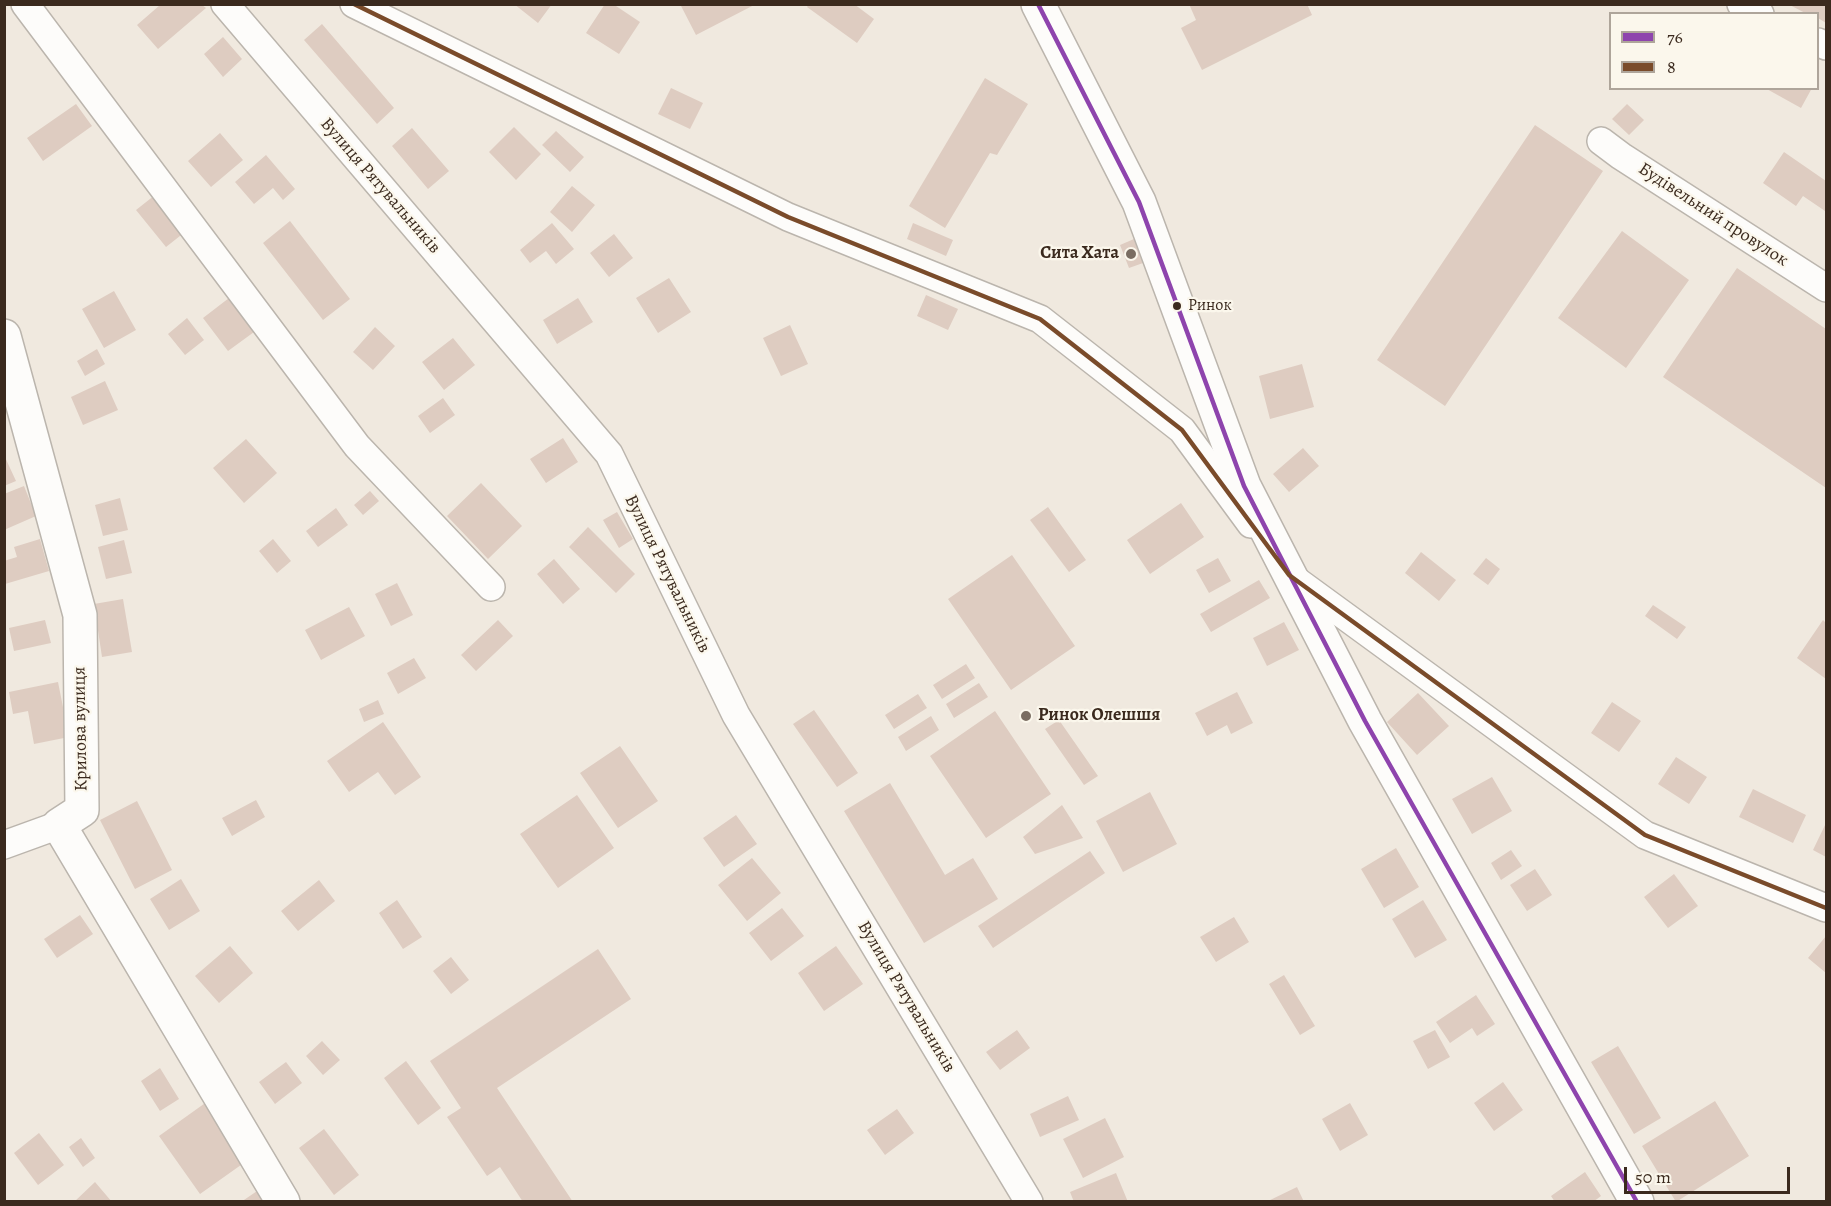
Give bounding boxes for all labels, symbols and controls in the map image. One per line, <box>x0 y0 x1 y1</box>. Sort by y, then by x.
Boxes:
legend <box>1609 12 1819 90</box>
text: 76 <box>1667 25 1683 49</box>
text: 8 <box>1667 55 1676 79</box>
street label: Вулиця Рятувальників <box>315 114 445 258</box>
street label: Будівельний провулок <box>1634 158 1792 272</box>
place label: Сита Хата <box>1040 243 1119 265</box>
marker: Сита Хата <box>1124 247 1138 261</box>
place label: Ринок <box>1188 296 1232 316</box>
marker: Ринок <box>1171 300 1183 312</box>
street label: Вулиця Рятувальників <box>619 492 715 656</box>
street label: Крилова вулиця <box>69 667 93 791</box>
place label: Ринок Олешшя <box>1038 705 1160 727</box>
marker: Ринок Олешшя <box>1019 709 1033 723</box>
street label: Вулиця Рятувальників <box>852 917 960 1077</box>
scale bar <box>1627 1155 1794 1193</box>
text: 50 m <box>1635 1165 1671 1189</box>

